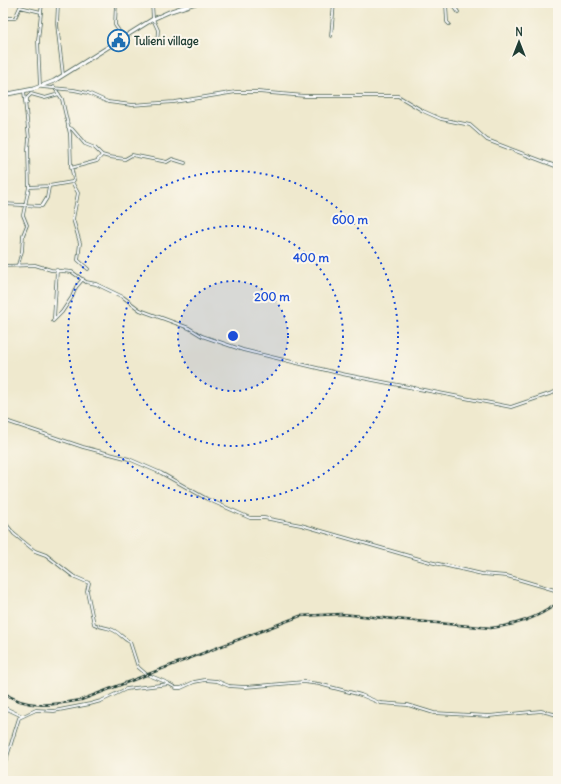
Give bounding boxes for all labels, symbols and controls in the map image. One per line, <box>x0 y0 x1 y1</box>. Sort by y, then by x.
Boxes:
north arrow <box>499 22 539 62</box>
text: N <box>515 25 523 39</box>
public building icon: Tulieni village <box>105 28 131 54</box>
place label: Tulieni village <box>134 34 199 49</box>
text: 600 m <box>332 212 369 227</box>
text: 400 m <box>293 250 330 265</box>
text: 200 m <box>254 289 290 304</box>
centre of rings <box>226 329 240 343</box>

